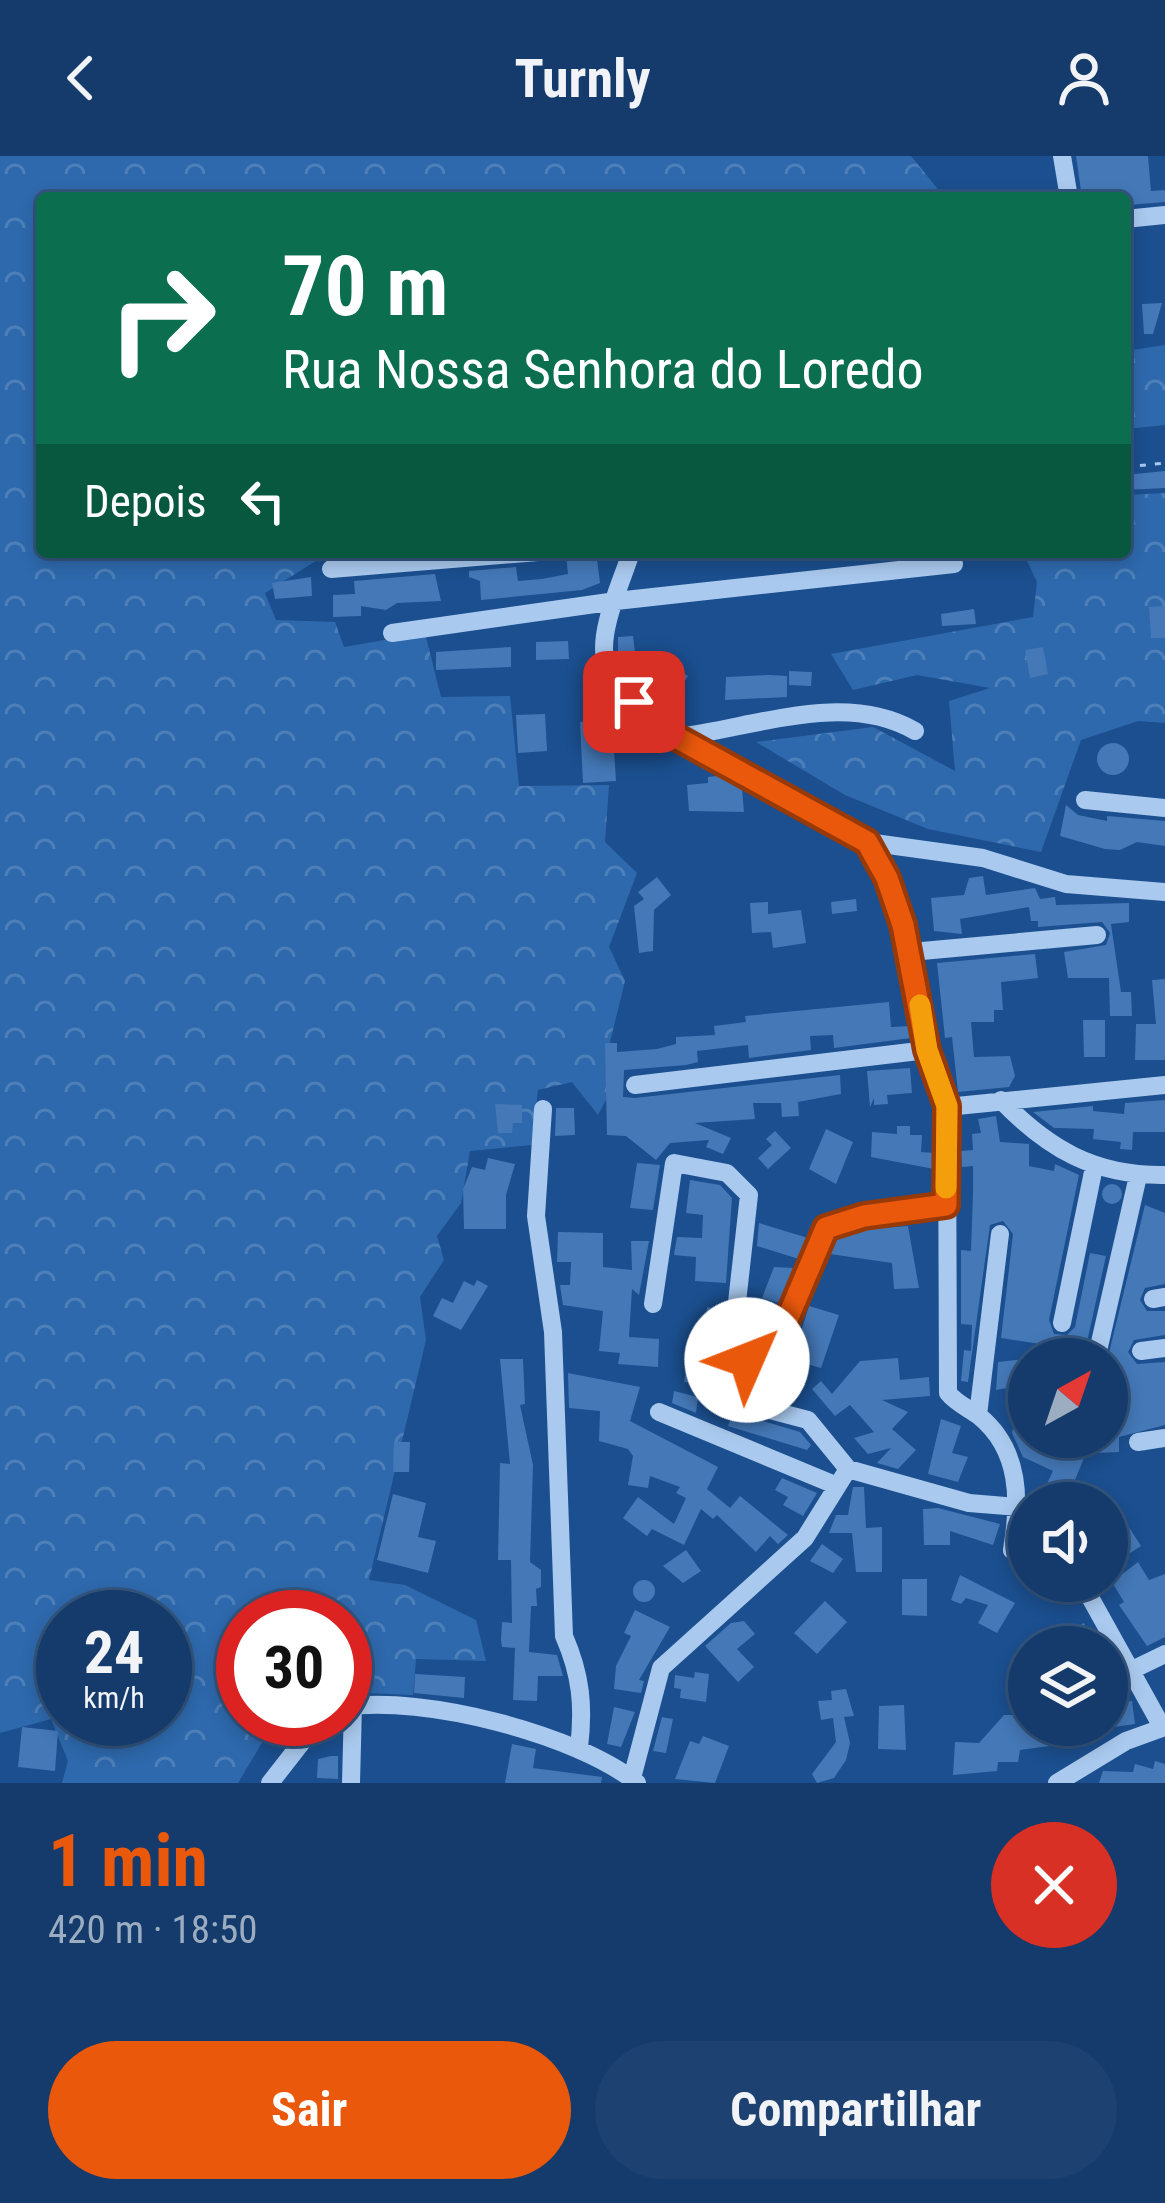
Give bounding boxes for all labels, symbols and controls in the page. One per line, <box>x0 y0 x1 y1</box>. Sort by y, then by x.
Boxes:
icon: back <box>48 45 114 111</box>
icon: person <box>1051 45 1117 111</box>
text: Turnly <box>514 47 651 110</box>
text: 70 m <box>282 237 449 336</box>
icon: right <box>84 240 240 396</box>
text: Rua Nossa Senhora do Loredo <box>282 338 924 401</box>
icon: left <box>230 468 296 534</box>
text: Depois <box>84 475 206 528</box>
pin <box>583 651 685 753</box>
icon: arrive <box>601 669 667 735</box>
position arrow <box>684 1297 810 1423</box>
north arrow <box>1008 1338 1128 1458</box>
map controls <box>1008 1338 1128 1746</box>
button: sound <box>1008 1482 1128 1602</box>
speed limit sign: 30 <box>216 1590 372 1746</box>
text: 24 <box>84 1617 144 1688</box>
button: layers <box>1008 1626 1128 1746</box>
text: km/h <box>83 1680 145 1715</box>
text: 1 min <box>48 1819 208 1904</box>
button: close <box>991 1822 1117 1948</box>
text: 420 m · 18:50 <box>48 1907 258 1953</box>
button: Sair <box>48 2041 571 2179</box>
button: Compartilhar <box>595 2041 1117 2179</box>

